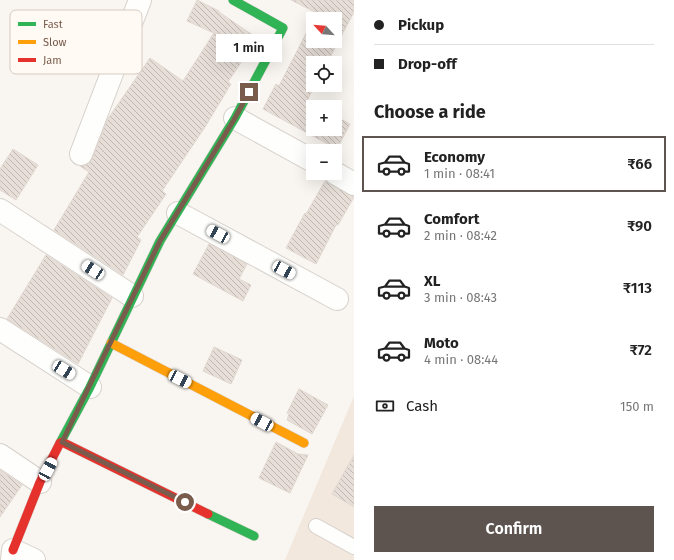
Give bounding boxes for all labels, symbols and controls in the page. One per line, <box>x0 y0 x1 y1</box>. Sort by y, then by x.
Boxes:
legend <box>10 10 142 74</box>
north arrow <box>306 12 342 48</box>
map controls <box>306 12 342 180</box>
text: Pickup <box>398 16 444 34</box>
text: Fast <box>43 18 63 31</box>
callout: 1 min <box>216 34 282 62</box>
text: Slow <box>43 36 67 49</box>
text: 1 min <box>233 40 265 55</box>
text: Jam <box>43 54 62 67</box>
text: Drop-off <box>398 55 457 73</box>
button: locate <box>306 56 342 92</box>
route end <box>240 83 258 101</box>
button: + <box>306 100 342 136</box>
text: Choose a ride <box>374 101 486 123</box>
button: − <box>306 144 342 180</box>
icon: car <box>376 146 412 182</box>
text: Economy <box>424 148 485 166</box>
text: ₹66 <box>627 155 652 173</box>
text: 1 min · 08:41 <box>424 166 495 181</box>
icon: car <box>376 208 412 244</box>
text: Comfort <box>424 210 480 228</box>
text: ₹90 <box>627 217 652 235</box>
car <box>205 223 231 245</box>
text: 2 min · 08:42 <box>424 228 497 243</box>
car <box>80 258 106 282</box>
car <box>271 259 297 281</box>
icon: car <box>376 270 412 306</box>
text: XL <box>424 272 440 290</box>
text: ₹113 <box>623 279 652 297</box>
text: 3 min · 08:43 <box>424 290 497 305</box>
icon: car <box>376 332 412 368</box>
text: Moto <box>424 334 459 352</box>
text: ₹72 <box>629 341 652 359</box>
text: 4 min · 08:44 <box>424 352 498 367</box>
car <box>51 359 77 381</box>
car <box>167 368 193 390</box>
icon: cash <box>374 395 396 417</box>
text: Cash <box>406 397 438 415</box>
text: 150 m <box>620 399 654 414</box>
car <box>249 411 275 433</box>
car <box>37 456 59 482</box>
route start <box>176 493 194 511</box>
button: Confirm <box>374 506 654 552</box>

